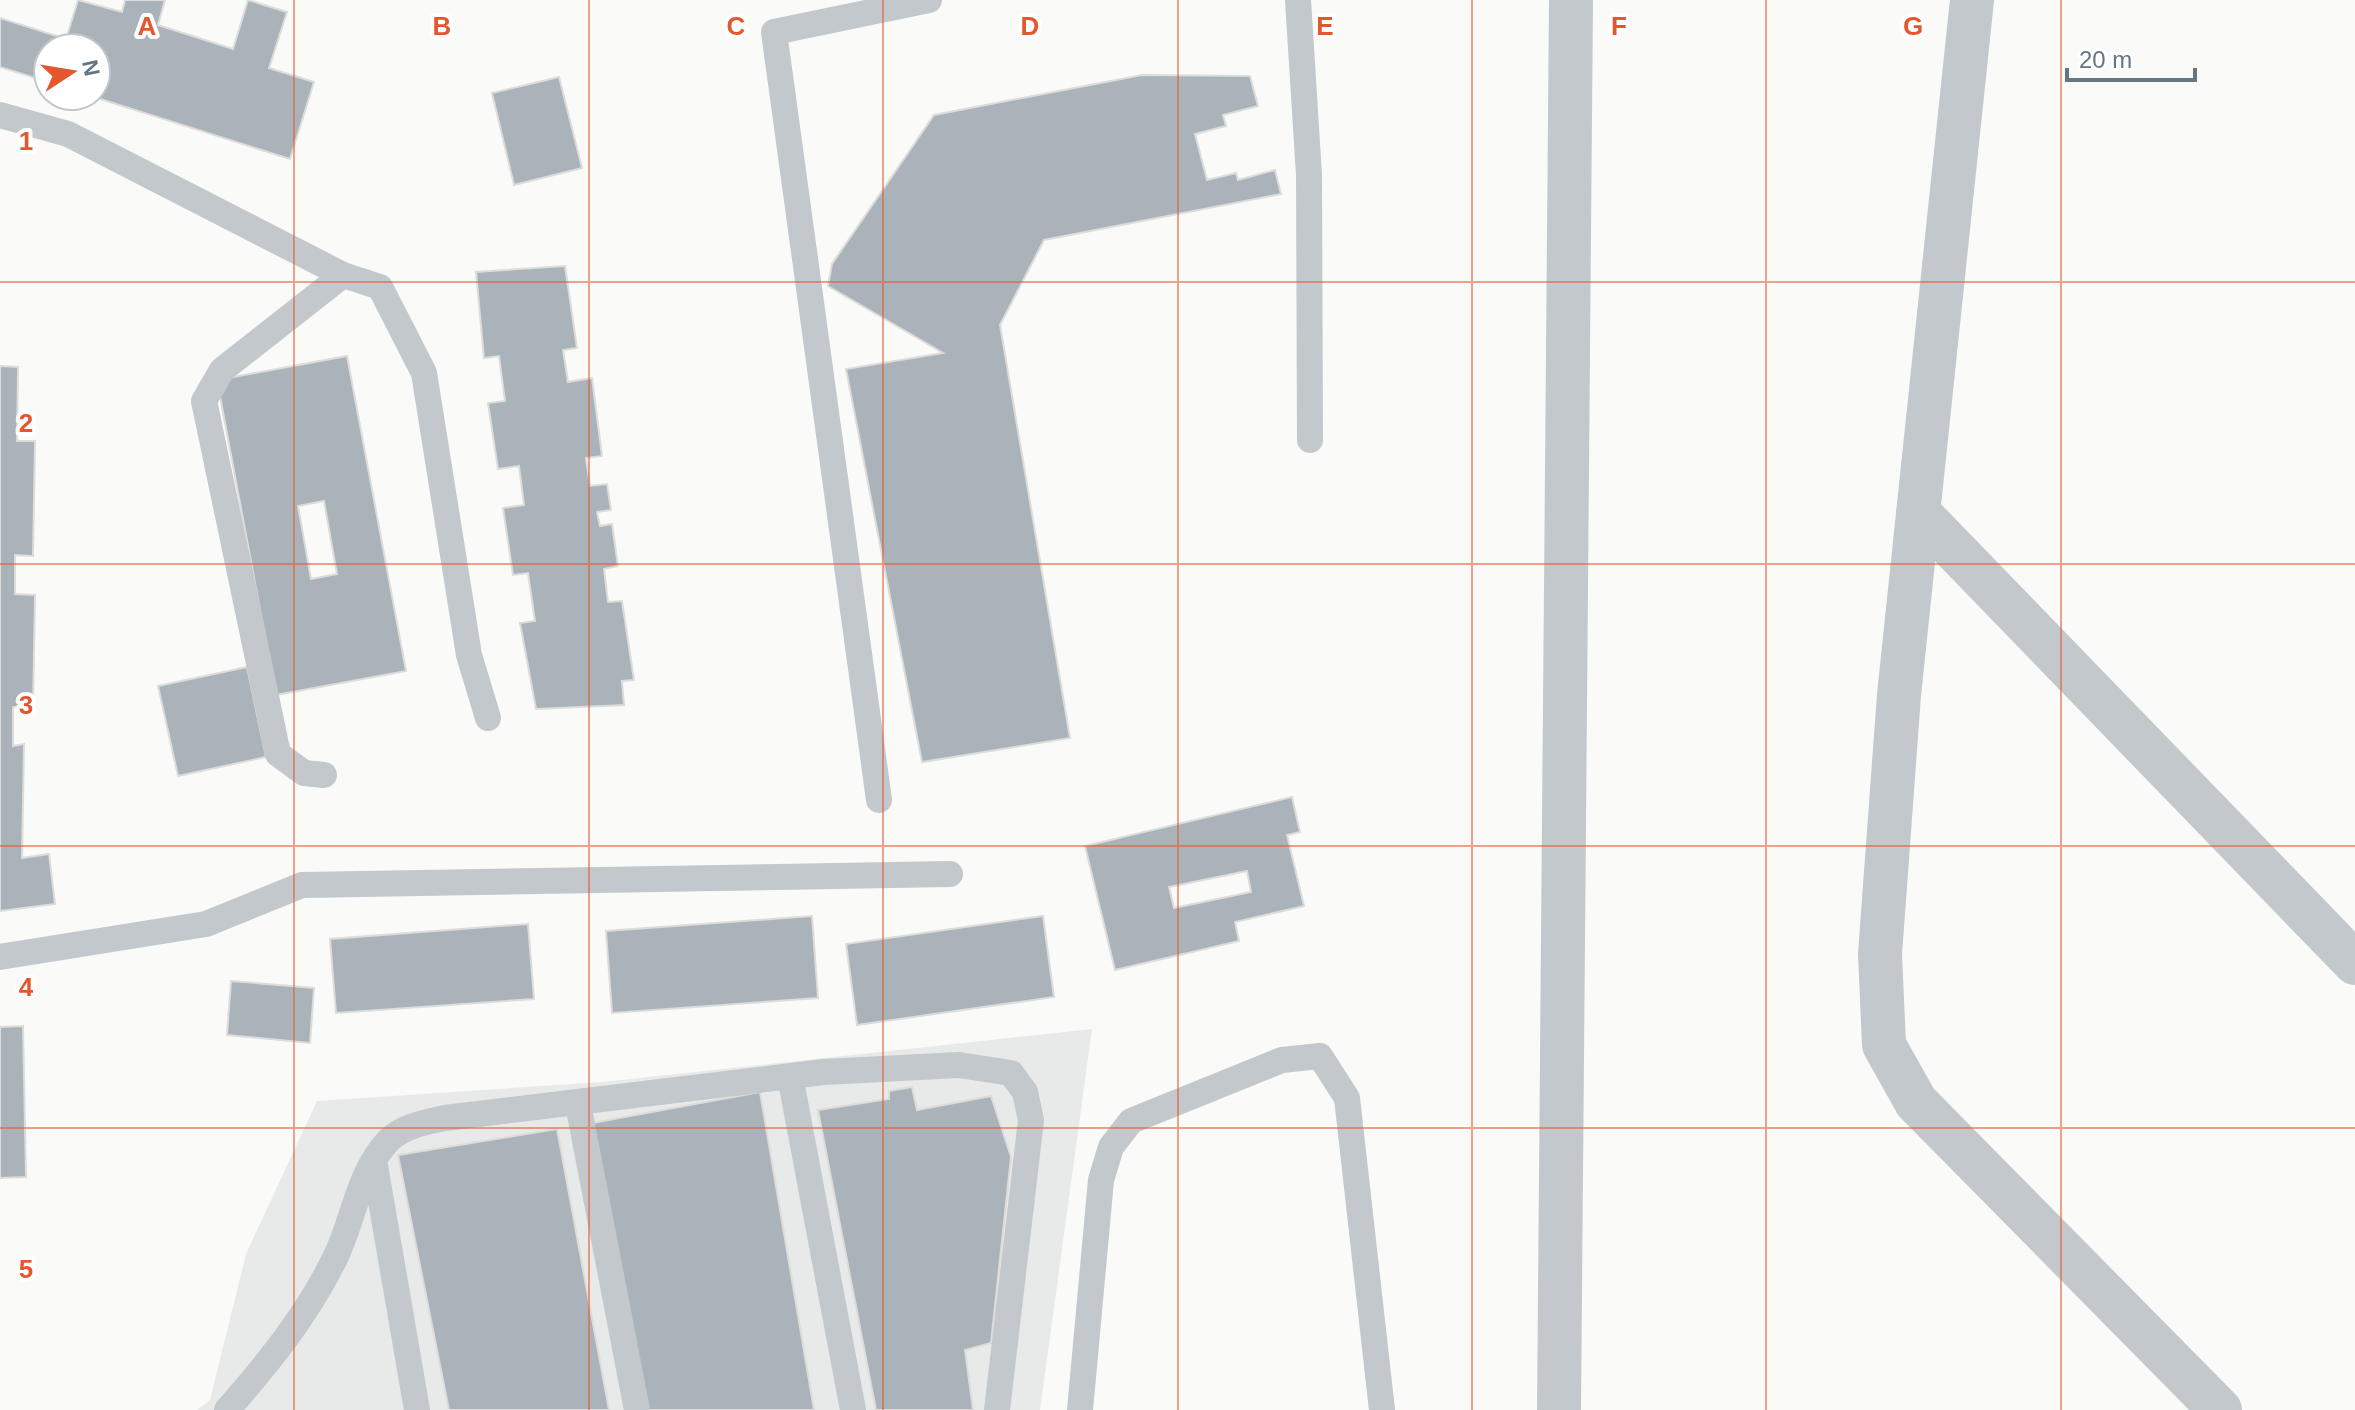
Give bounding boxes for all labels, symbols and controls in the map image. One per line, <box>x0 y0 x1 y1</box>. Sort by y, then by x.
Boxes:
text: A <box>138 11 157 41</box>
text: B <box>433 11 451 41</box>
text: C <box>727 11 746 41</box>
text: D <box>1021 11 1039 41</box>
text: E <box>1316 11 1334 41</box>
text: F <box>1611 11 1627 41</box>
text: G <box>1903 11 1923 41</box>
north arrow <box>32 32 112 112</box>
scale bar <box>2067 32 2195 82</box>
text: 20 m <box>2079 46 2132 73</box>
text: N <box>77 58 105 78</box>
text: 1 <box>19 126 33 156</box>
text: 2 <box>19 408 33 438</box>
text: 3 <box>19 690 33 720</box>
text: 4 <box>19 972 34 1002</box>
text: 5 <box>19 1254 33 1284</box>

